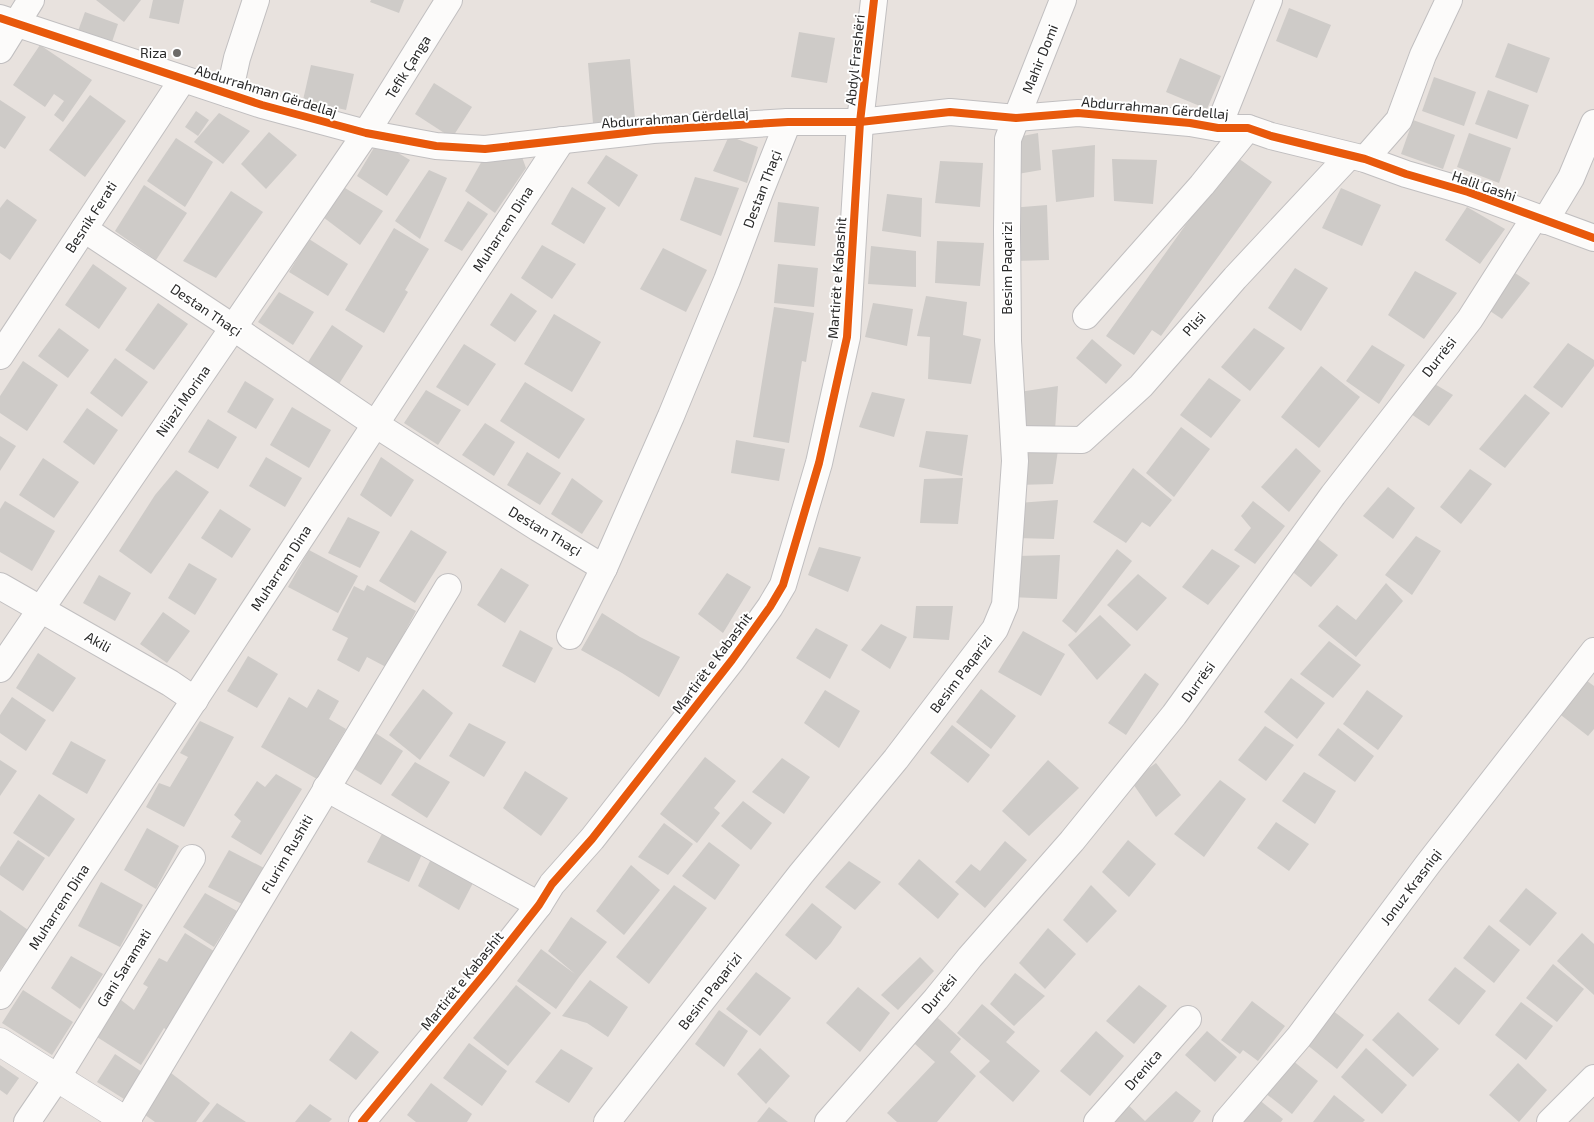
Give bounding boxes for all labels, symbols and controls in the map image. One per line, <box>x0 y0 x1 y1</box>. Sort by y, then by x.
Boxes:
street label: Abdyl Frashëri <box>841 14 868 106</box>
street label: Mahir Domi <box>1018 22 1061 96</box>
street label: Tefik Çanga <box>381 32 435 102</box>
place label: Riza <box>140 44 167 61</box>
marker: Riza <box>171 47 183 59</box>
street label: Abdurrahman Gërdellaj <box>193 61 339 120</box>
street label: Abdurrahman Gërdellaj <box>1081 93 1229 122</box>
street label: Abdurrahman Gërdellaj <box>601 104 749 131</box>
street label: Destan Thaçi <box>739 147 785 231</box>
street label: Halil Gashi <box>1450 167 1519 204</box>
street label: Besnik Ferati <box>61 178 120 256</box>
street label: Muharrem Dina <box>469 183 537 275</box>
street label: Martirët e Kabashit <box>824 216 849 339</box>
street label: Besim Paqarizi <box>998 221 1015 315</box>
street label: Destan Thaçi <box>167 280 245 340</box>
street label: Plisi <box>1179 308 1209 339</box>
street label: Durrësi <box>1418 333 1460 380</box>
street label: Nijazi Morina <box>152 362 213 440</box>
street label: Destan Thaçi <box>505 502 585 560</box>
street label: Muharrem Dina <box>247 522 315 614</box>
street label: Martirët e Kabashit <box>668 609 755 717</box>
street label: Akili <box>82 628 114 656</box>
street label: Besim Paqarizi <box>926 631 996 716</box>
street label: Durrësi <box>1177 658 1218 705</box>
street label: Flurim Rushiti <box>257 811 316 896</box>
street label: Jonuz Krasniqi <box>1376 845 1445 928</box>
street label: Muharrem Dina <box>25 861 93 953</box>
street label: Gani Saramati <box>93 926 154 1010</box>
street label: Martirët e Kabashit <box>417 928 507 1033</box>
street label: Besim Paqarizi <box>674 949 745 1033</box>
street label: Durrësi <box>917 970 960 1017</box>
street label: Drenica <box>1120 1046 1165 1094</box>

